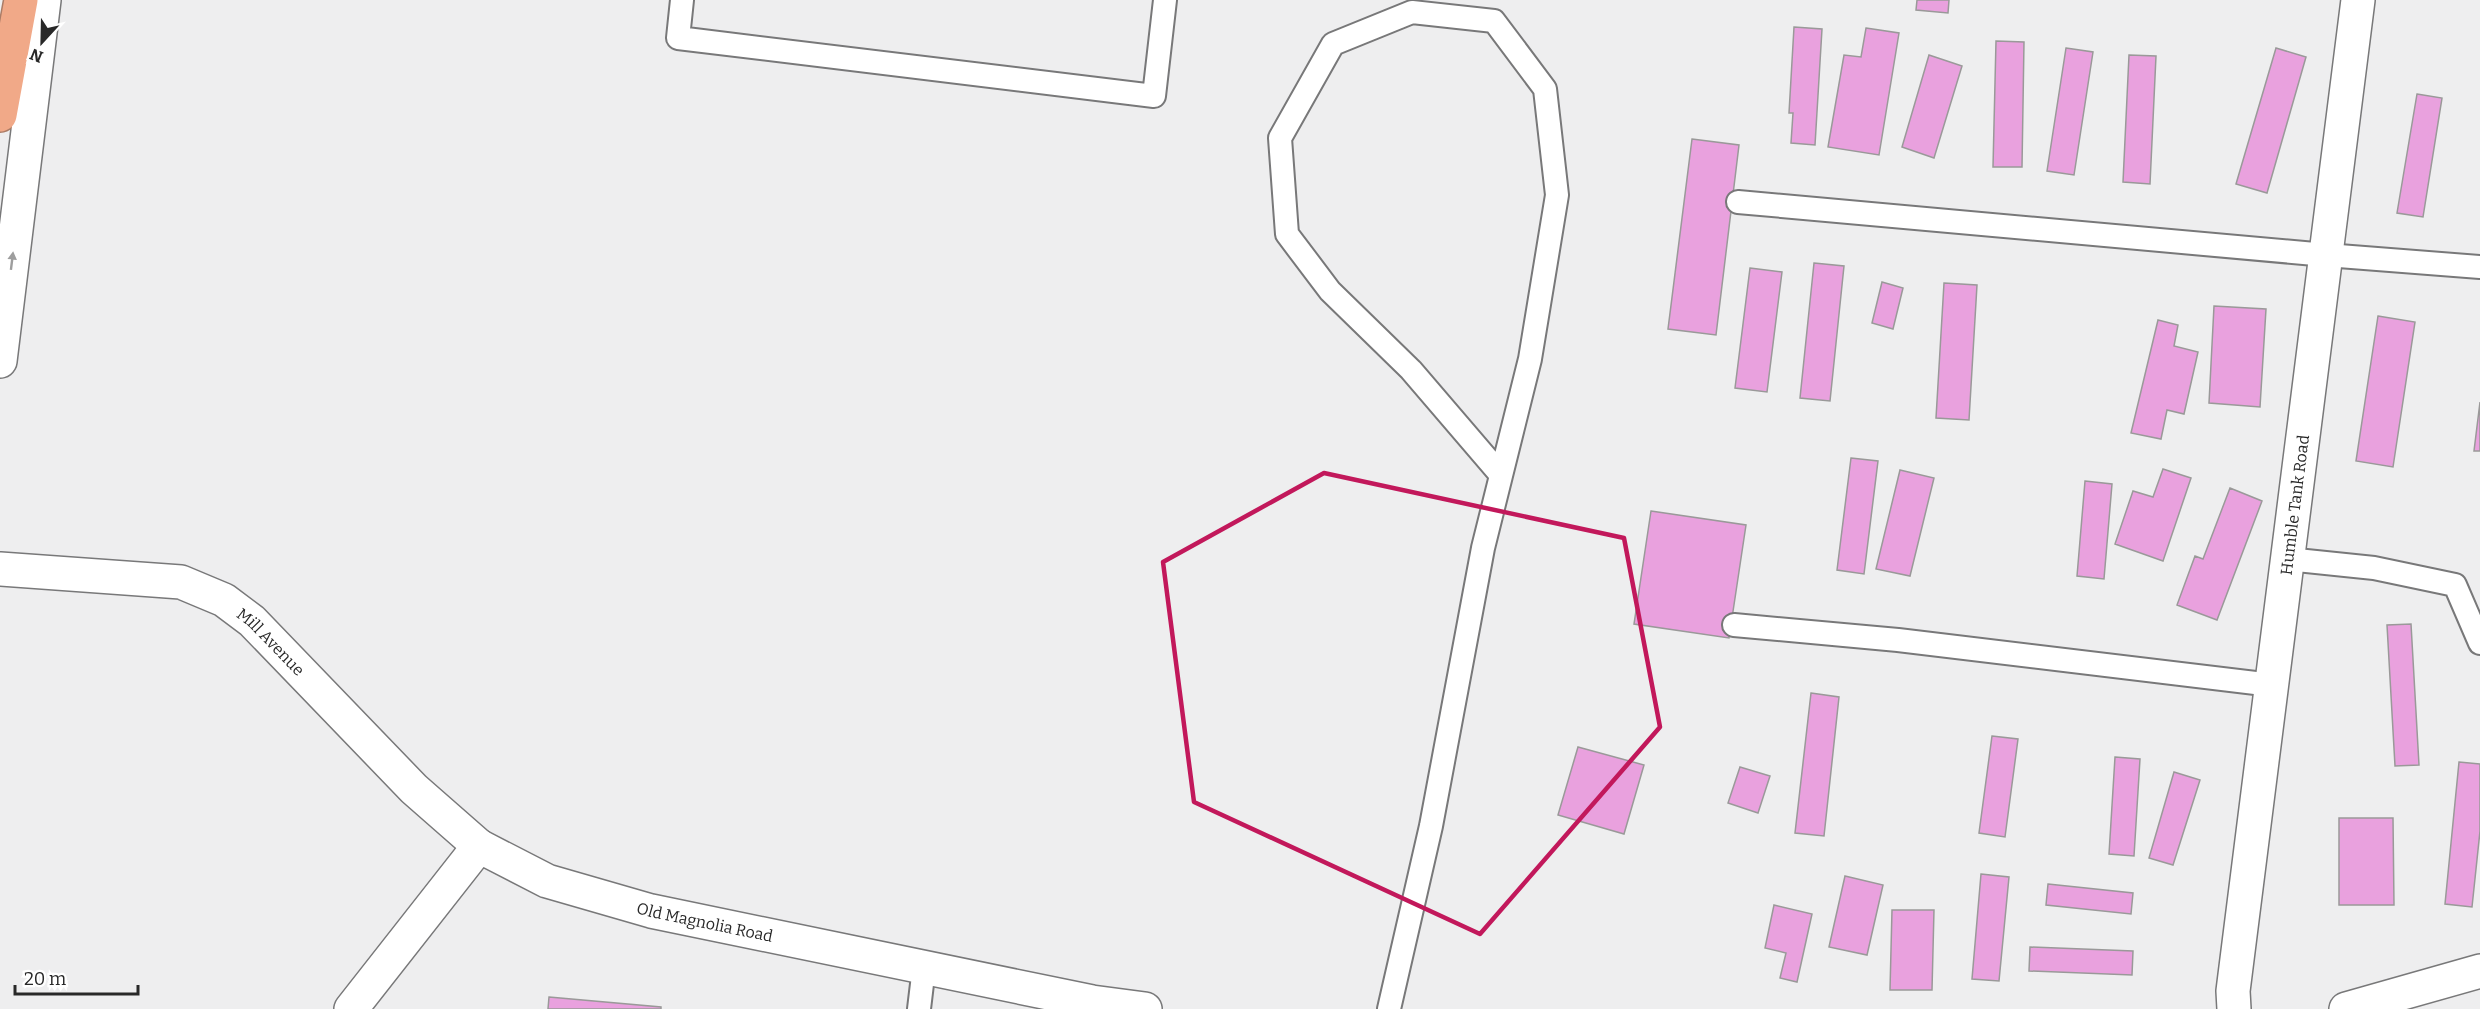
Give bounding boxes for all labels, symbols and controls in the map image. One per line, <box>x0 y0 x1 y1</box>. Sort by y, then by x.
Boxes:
north arrow <box>12 12 72 72</box>
text: N <box>27 44 46 67</box>
one-way arrow <box>7 251 17 270</box>
street label: Humble Tank Road <box>2277 433 2313 576</box>
street label: Mill Avenue <box>233 604 308 680</box>
street label: Old Magnolia Road <box>634 898 775 946</box>
scale bar <box>15 958 138 996</box>
text: 20 m <box>24 968 66 990</box>

